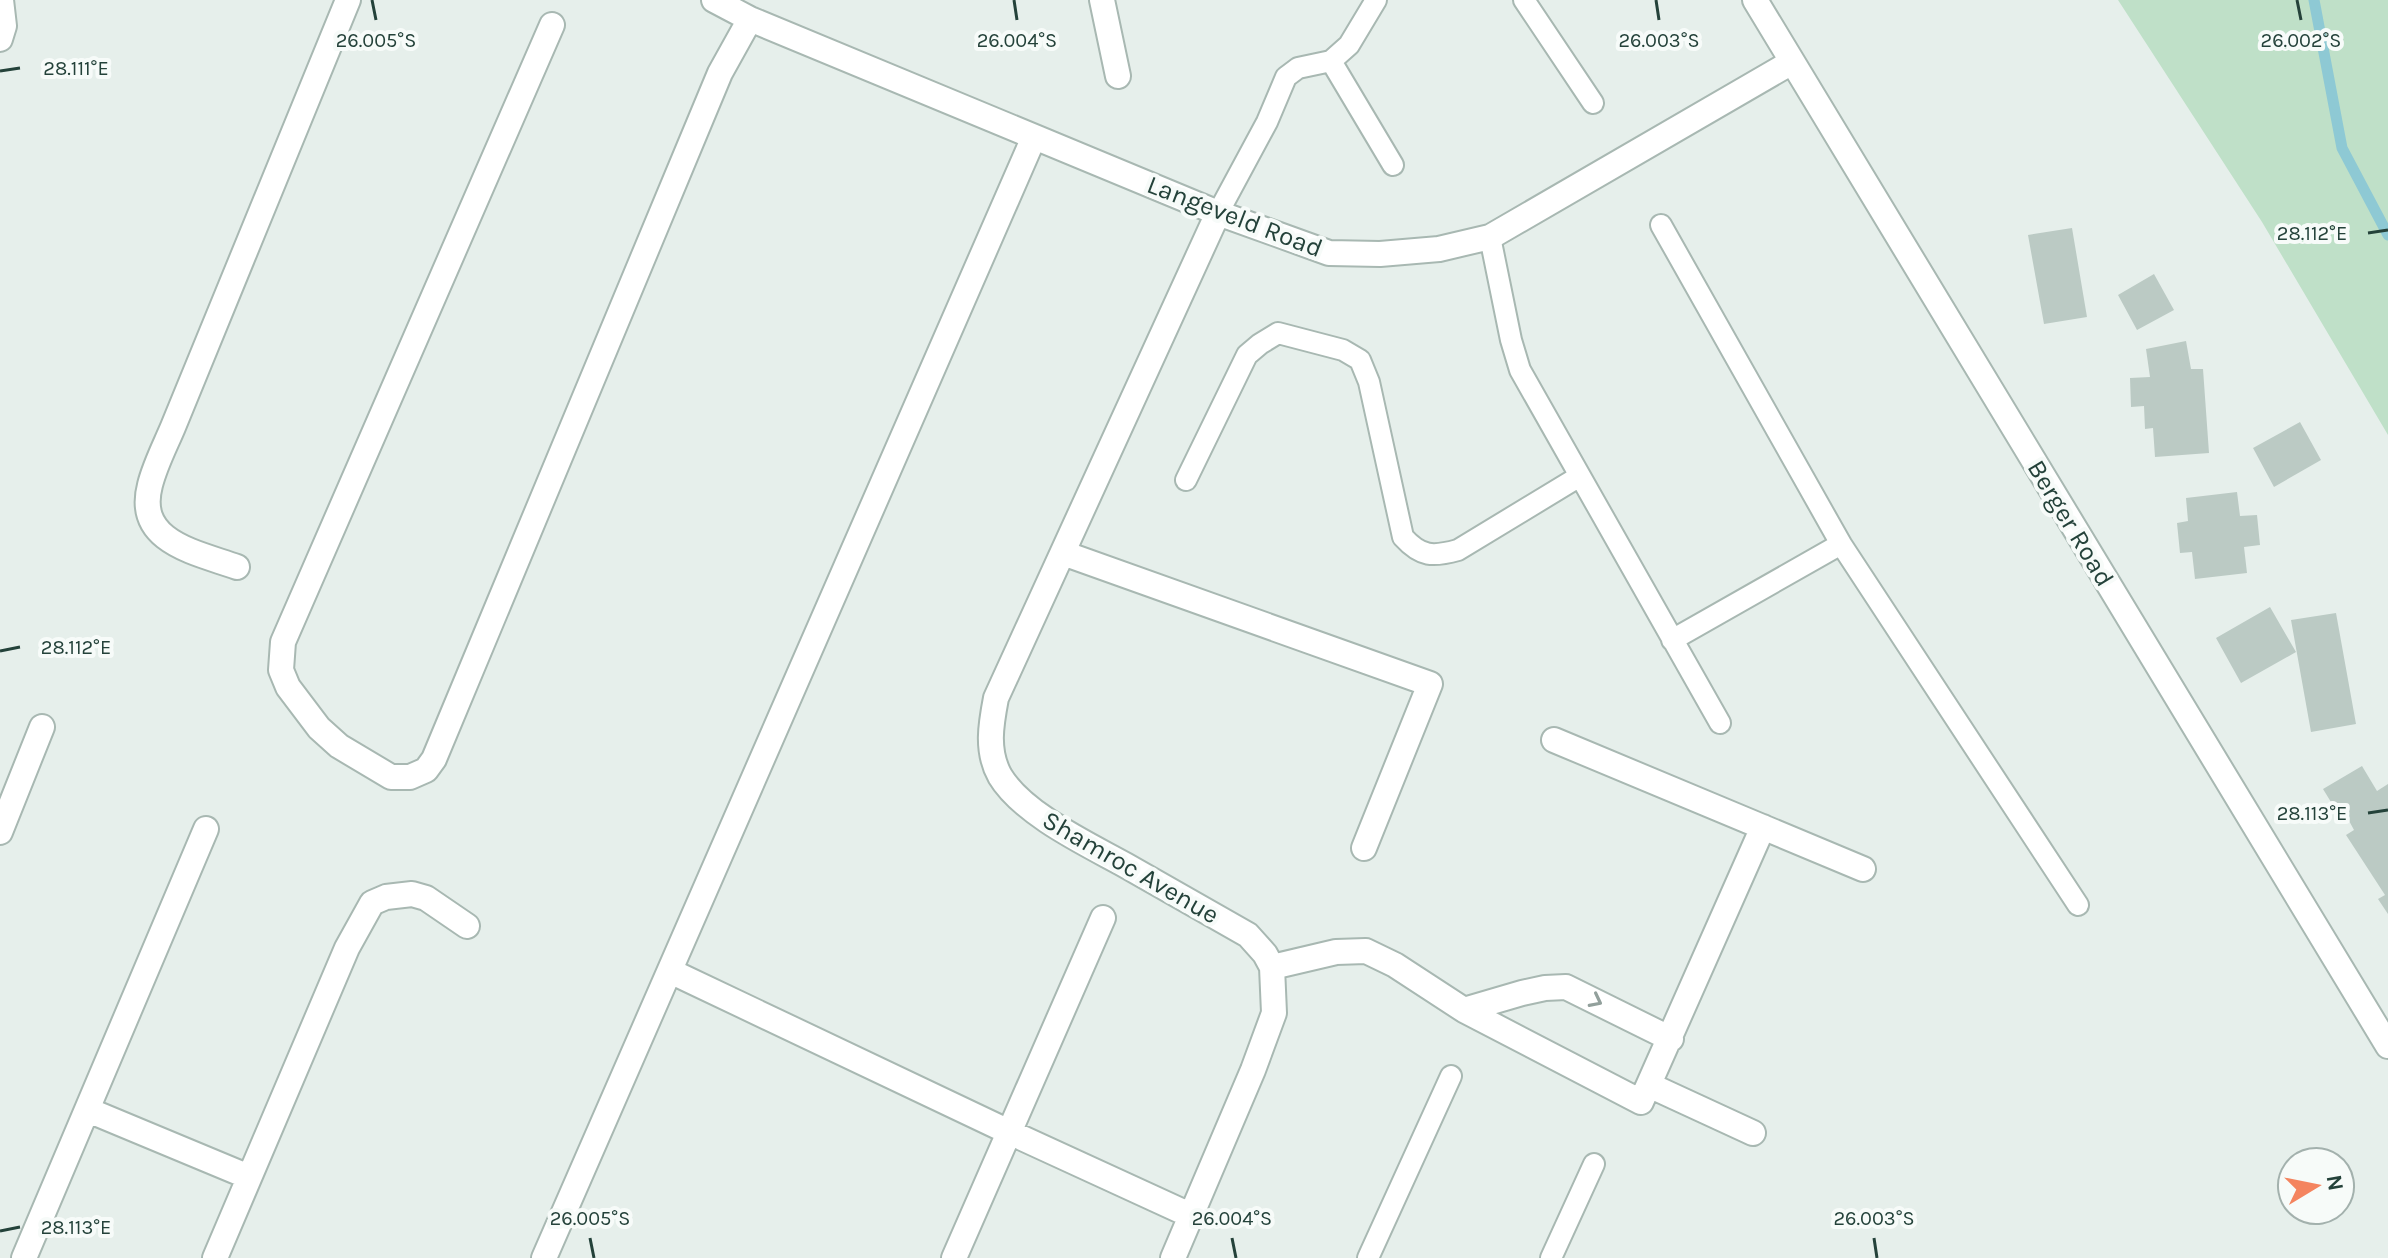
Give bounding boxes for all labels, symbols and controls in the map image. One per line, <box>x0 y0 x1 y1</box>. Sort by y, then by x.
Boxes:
text: 26.005°S <box>336 29 416 52</box>
text: 26.004°S <box>977 29 1057 52</box>
text: 26.003°S <box>1618 29 1700 52</box>
text: 26.002°S <box>2261 29 2341 52</box>
text: 28.111°E <box>43 57 109 80</box>
street label: Langeveld Road <box>1143 169 1327 264</box>
text: 28.112°E <box>2277 222 2347 245</box>
street label: Berger Road <box>2021 454 2120 592</box>
text: 28.112°E <box>41 636 111 659</box>
text: 28.113°E <box>2277 802 2347 825</box>
street label: Shamroc Avenue <box>1037 804 1225 931</box>
one-way arrow <box>1587 992 1602 1007</box>
north arrow <box>2276 1146 2356 1226</box>
text: N <box>2321 1173 2349 1193</box>
text: 26.005°S <box>550 1207 630 1230</box>
text: 26.004°S <box>1192 1207 1272 1230</box>
text: 26.003°S <box>1833 1207 1915 1230</box>
text: 28.113°E <box>41 1216 111 1239</box>

